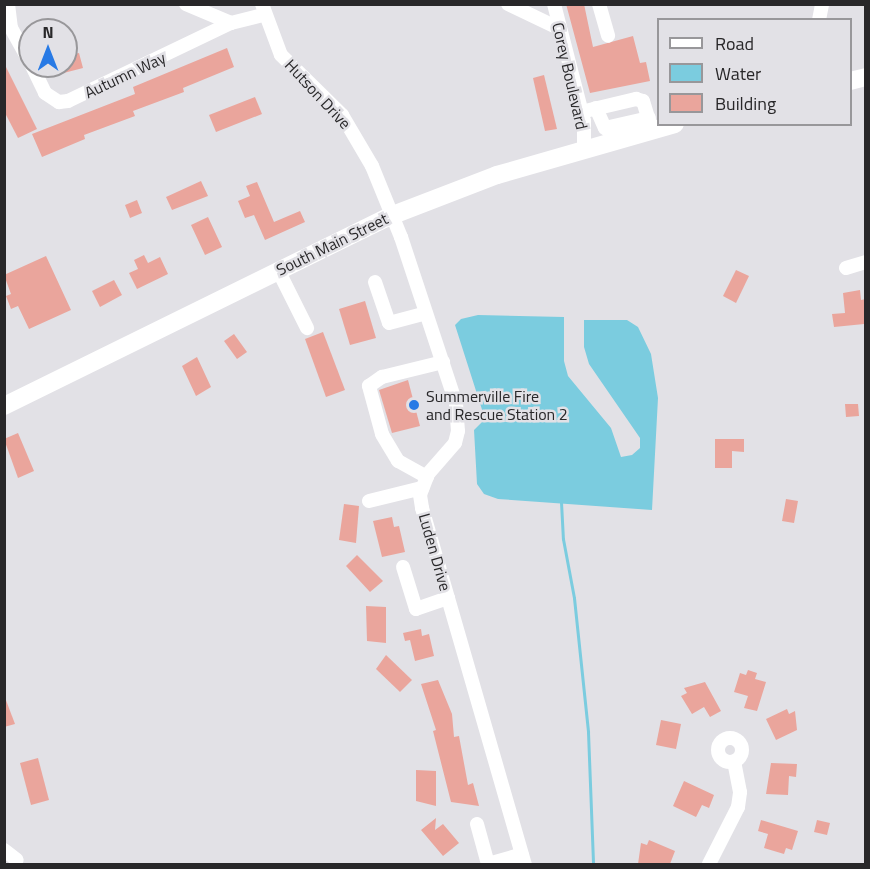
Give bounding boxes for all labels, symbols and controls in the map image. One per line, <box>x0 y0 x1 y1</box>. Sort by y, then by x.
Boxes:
north arrow <box>18 18 78 78</box>
legend <box>657 18 852 126</box>
text: N <box>42 20 54 44</box>
street label: Corey Boulevard <box>548 21 592 131</box>
text: Road <box>715 30 754 57</box>
street label: Autumn Way <box>81 48 169 102</box>
street label: Hutson Drive <box>281 55 355 133</box>
text: Water <box>715 60 761 87</box>
text: Building <box>715 90 776 117</box>
street label: South Main Street <box>273 209 391 279</box>
place label: Summerville Fire and Rescue Station 2 <box>426 386 568 424</box>
marker: Summerville Fire and Rescue Station 2 <box>407 398 421 412</box>
street label: Luden Drive <box>415 511 455 593</box>

